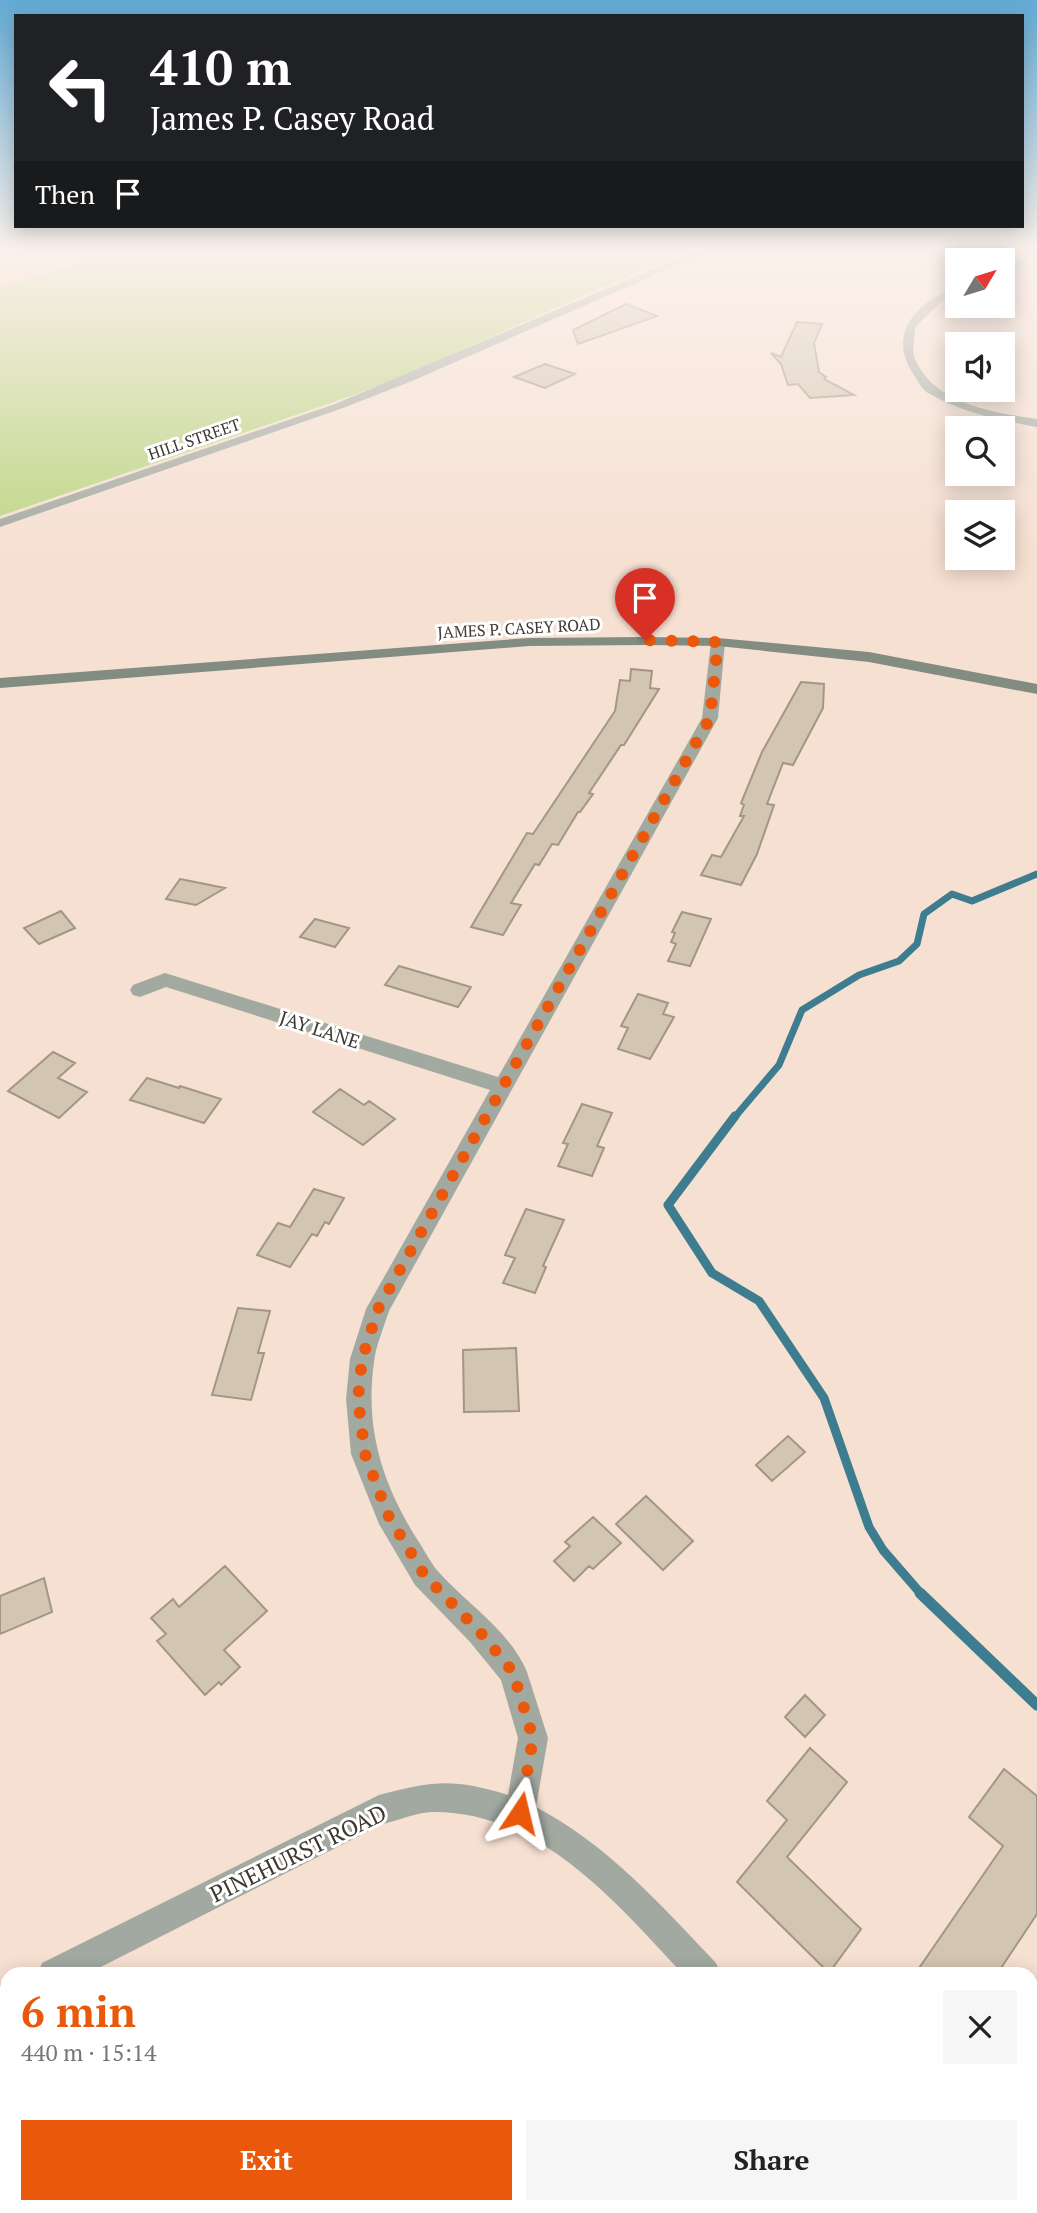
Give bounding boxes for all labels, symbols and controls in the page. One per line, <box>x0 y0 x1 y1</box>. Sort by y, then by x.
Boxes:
text: 410 m <box>150 34 292 99</box>
icon: left <box>35 42 126 133</box>
text: James P. Casey Road <box>150 97 434 139</box>
icon: arrive <box>109 175 147 213</box>
text: Then <box>35 177 95 211</box>
north arrow <box>945 248 1015 318</box>
map controls <box>945 248 1015 570</box>
button: sound <box>945 332 1015 402</box>
street label: HILL STREET <box>145 413 243 465</box>
button: search <box>945 416 1015 486</box>
button: layers <box>945 500 1015 570</box>
pin <box>615 568 675 640</box>
icon: arrive <box>626 579 664 617</box>
street label: JAMES P. CASEY ROAD <box>437 613 601 643</box>
street label: JAY LANE <box>277 1004 363 1054</box>
position arrow <box>483 1776 557 1850</box>
street label: PINEHURST ROAD <box>205 1797 391 1909</box>
text: 6 min <box>21 1983 136 2039</box>
button: close <box>943 1990 1017 2064</box>
text: 440 m · 15:14 <box>21 2037 156 2068</box>
button: Exit <box>21 2120 512 2200</box>
button: Share <box>526 2120 1017 2200</box>

